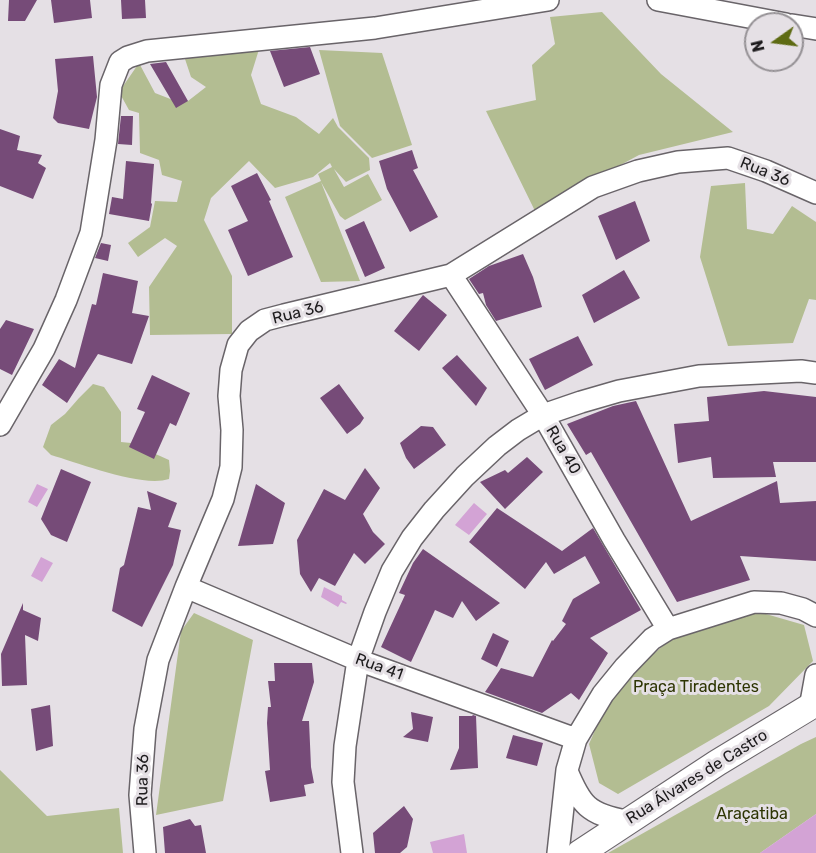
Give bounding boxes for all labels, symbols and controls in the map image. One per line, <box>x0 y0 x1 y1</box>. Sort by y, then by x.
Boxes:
north arrow <box>744 12 804 72</box>
text: N <box>747 38 769 54</box>
street label: Rua 36 <box>737 153 793 191</box>
street label: Rua 36 <box>270 297 326 329</box>
street label: Rua 40 <box>541 422 585 478</box>
street label: Rua 41 <box>353 650 405 684</box>
park label: Praça Tiradentes <box>633 677 759 697</box>
street label: Rua Álvares de Castro <box>623 726 771 828</box>
street label: Rua 36 <box>133 754 153 806</box>
park label: Araçatiba <box>716 804 788 824</box>

